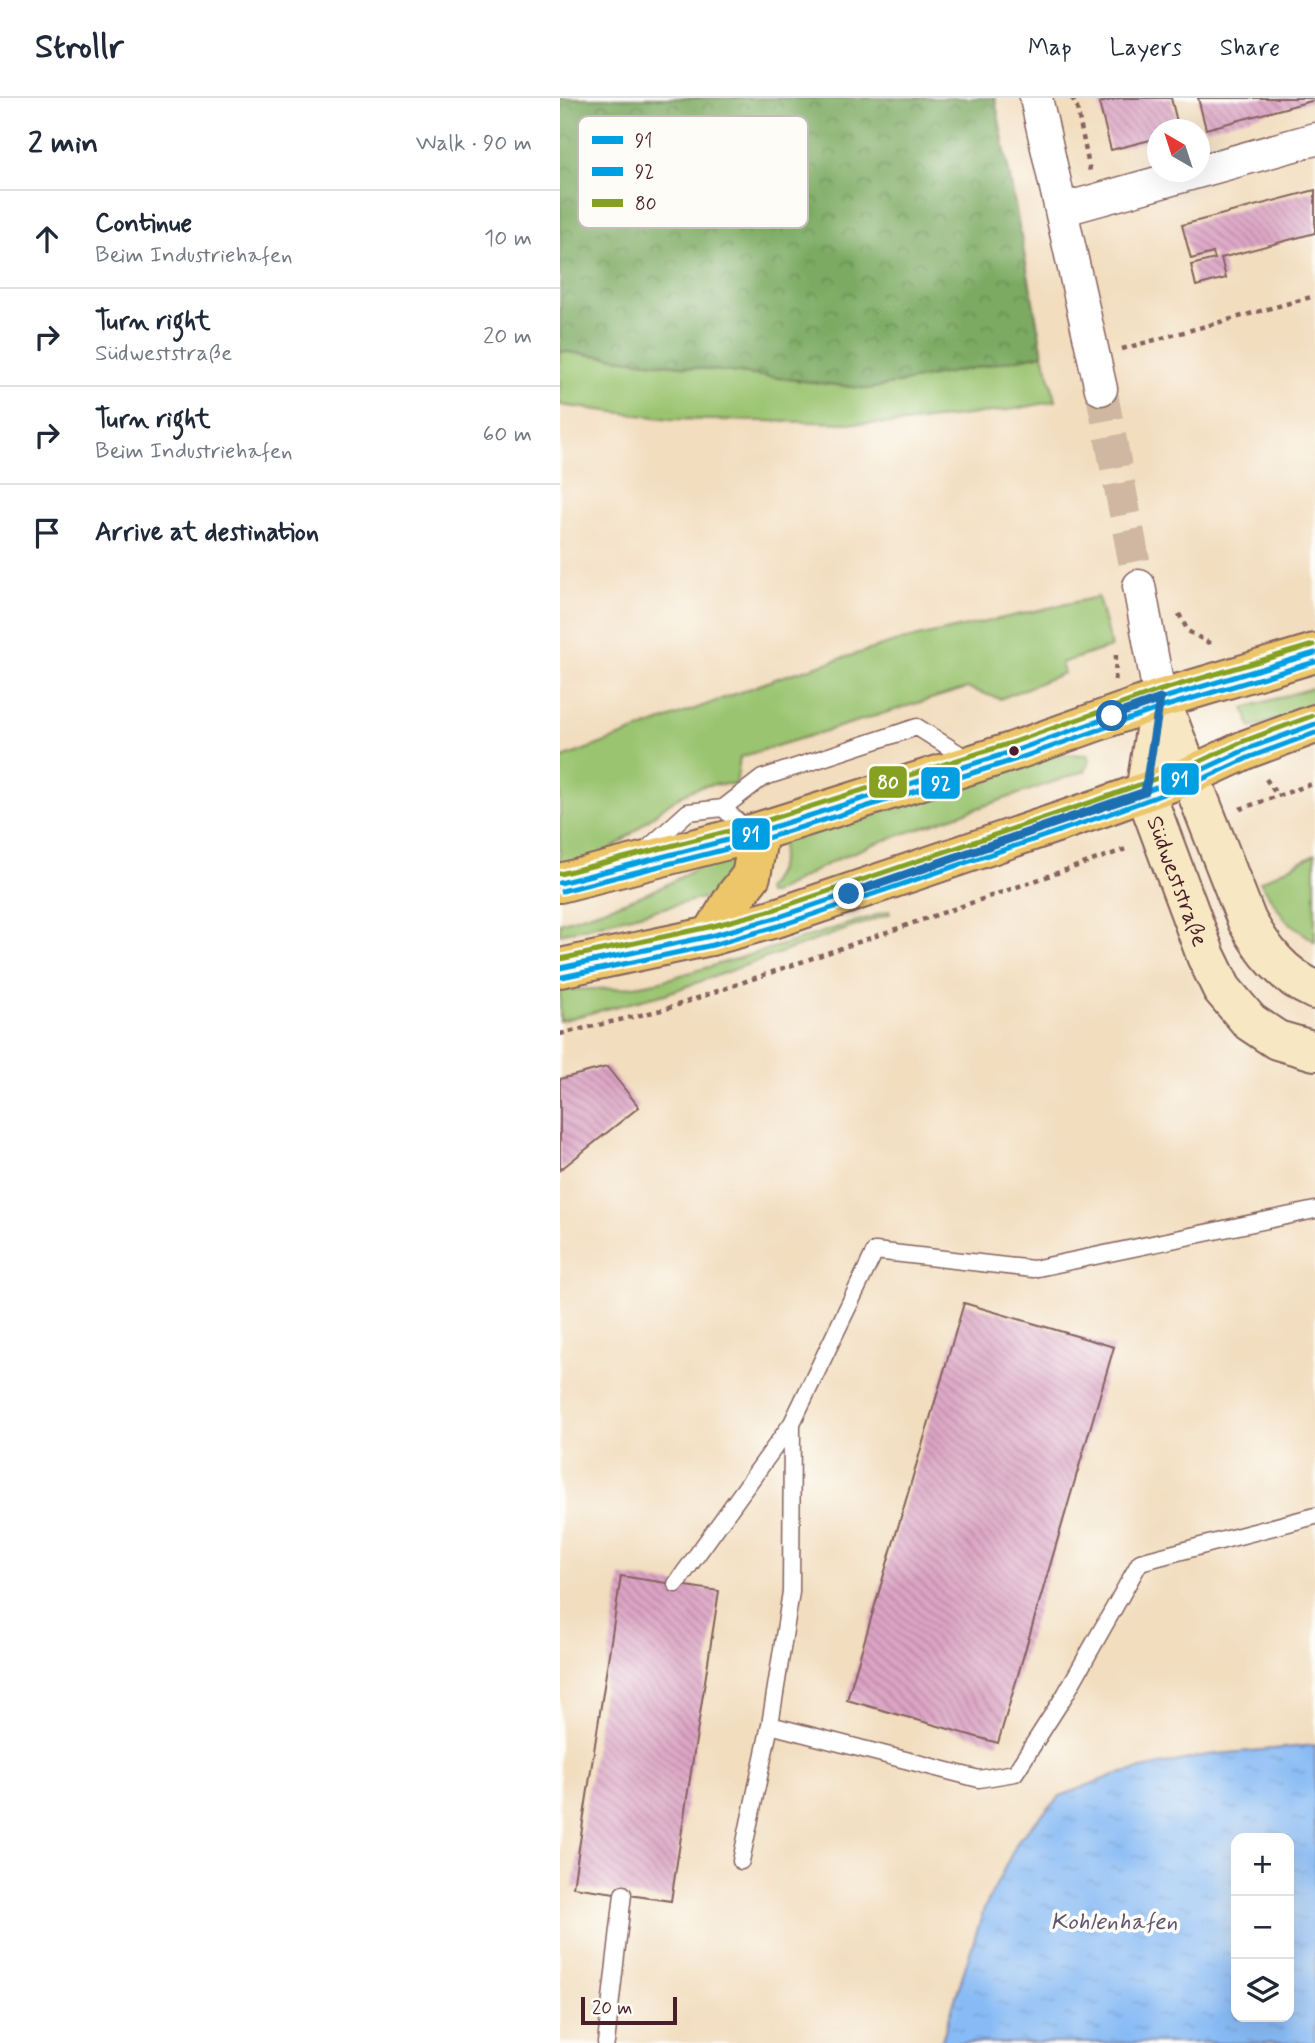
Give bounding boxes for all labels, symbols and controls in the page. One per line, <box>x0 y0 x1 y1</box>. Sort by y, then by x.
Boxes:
text: Strollr <box>35 26 124 70</box>
text: Map <box>1028 33 1072 64</box>
text: Layers <box>1110 33 1182 64</box>
text: Share <box>1220 33 1280 64</box>
legend <box>578 116 808 228</box>
north arrow <box>1147 119 1210 182</box>
text: 2 min <box>28 124 98 163</box>
text: Walk · 90 m <box>416 129 532 159</box>
text: 91 <box>635 129 653 154</box>
text: 92 <box>635 160 654 185</box>
text: 80 <box>635 192 657 217</box>
text: Continue <box>95 207 192 241</box>
icon: ahead <box>28 220 66 258</box>
text: 10 m <box>484 224 532 254</box>
text: Beim Industriehafen <box>95 241 293 271</box>
text: Turn right <box>95 305 211 339</box>
icon: right <box>28 318 66 356</box>
text: 20 m <box>483 322 532 352</box>
text: Südweststraße <box>95 339 232 369</box>
text: Turn right <box>95 403 211 437</box>
icon: right <box>28 416 66 454</box>
text: 60 m <box>483 420 532 450</box>
text: Beim Industriehafen <box>95 437 293 467</box>
icon: arrive <box>28 514 66 552</box>
text: Arrive at destination <box>95 516 319 550</box>
route start <box>1096 700 1127 731</box>
unlabelled marker <box>1007 744 1021 758</box>
line badge: 91 <box>1160 762 1200 796</box>
line badge: 80 <box>868 765 908 799</box>
line badge: 92 <box>920 766 961 800</box>
text: 91 <box>1171 768 1189 793</box>
text: 80 <box>877 771 899 796</box>
text: 92 <box>931 772 951 797</box>
street label: Südweststraße <box>1138 812 1214 951</box>
line badge: 91 <box>731 817 771 851</box>
text: 91 <box>742 823 760 848</box>
route end <box>833 878 864 909</box>
map controls <box>1231 1833 1294 2022</box>
button: + <box>1231 1833 1294 1896</box>
button: − <box>1231 1896 1294 1959</box>
water label: Kohlenhafen <box>1050 1907 1178 1938</box>
button: layers <box>1231 1959 1294 2022</box>
scale bar <box>581 1994 677 2026</box>
text: 20 m <box>592 1996 632 2021</box>

